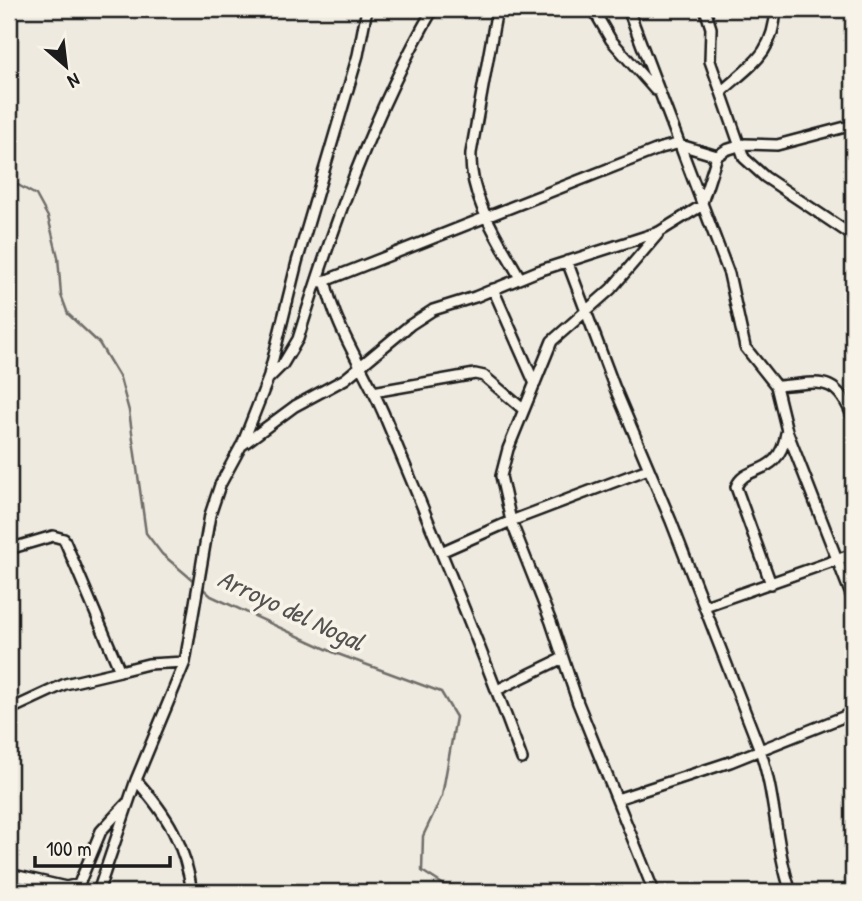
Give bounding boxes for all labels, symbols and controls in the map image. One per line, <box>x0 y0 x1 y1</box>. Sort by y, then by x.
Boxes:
north arrow <box>32 32 102 102</box>
text: N <box>63 67 85 95</box>
water label: Arroyo del Nogal <box>212 561 371 660</box>
scale bar <box>35 824 170 868</box>
text: 100 m <box>46 834 92 863</box>

